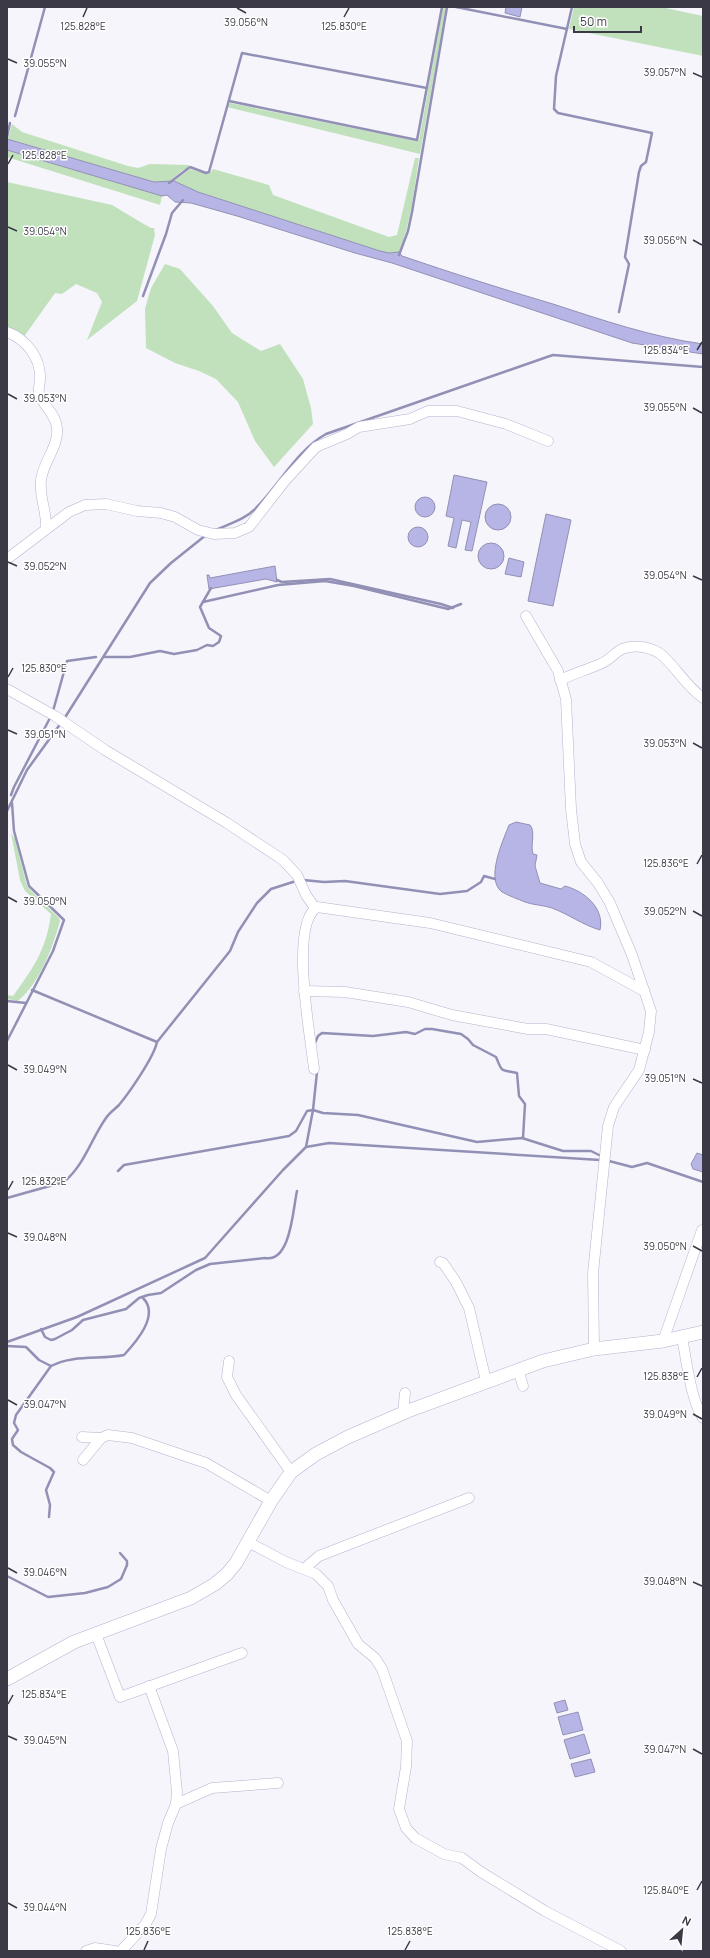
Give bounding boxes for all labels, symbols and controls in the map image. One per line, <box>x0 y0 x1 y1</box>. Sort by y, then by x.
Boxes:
scale bar <box>574 8 641 34</box>
text: 50 m <box>580 13 607 30</box>
text: 39.056°N <box>224 15 268 29</box>
text: 125.828°E <box>60 19 106 33</box>
text: 125.830°E <box>321 19 367 33</box>
text: 39.055°N <box>23 56 67 70</box>
text: 39.057°N <box>644 65 686 79</box>
text: 125.828°E <box>21 148 67 162</box>
text: 39.054°N <box>23 224 67 238</box>
text: 39.056°N <box>643 233 687 247</box>
text: 125.834°E <box>643 343 689 357</box>
text: 39.053°N <box>24 391 67 405</box>
text: 39.055°N <box>643 400 687 414</box>
text: 39.052°N <box>24 559 67 573</box>
text: 39.054°N <box>643 568 687 582</box>
text: 125.830°E <box>21 661 67 675</box>
text: 39.051°N <box>24 727 66 741</box>
text: 39.053°N <box>644 736 687 750</box>
text: 125.836°E <box>643 856 689 870</box>
text: 39.050°N <box>23 894 67 908</box>
text: 39.052°N <box>644 904 687 918</box>
text: 39.049°N <box>23 1062 67 1076</box>
text: 39.051°N <box>644 1071 686 1085</box>
text: 125.832°E <box>21 1174 67 1188</box>
text: 39.048°N <box>23 1230 67 1244</box>
text: 39.050°N <box>643 1239 687 1253</box>
text: 125.838°E <box>643 1369 689 1383</box>
text: 39.047°N <box>24 1397 66 1411</box>
text: 39.049°N <box>643 1407 687 1421</box>
text: 39.046°N <box>23 1565 67 1579</box>
text: 39.048°N <box>643 1574 687 1588</box>
text: 125.834°E <box>21 1687 67 1701</box>
text: 39.045°N <box>23 1733 67 1747</box>
text: 39.047°N <box>644 1742 686 1756</box>
text: 125.840°E <box>643 1883 689 1897</box>
text: 39.044°N <box>23 1900 67 1914</box>
north arrow <box>662 1910 702 1950</box>
text: N <box>680 1912 694 1929</box>
text: 125.836°E <box>125 1924 171 1938</box>
text: 125.838°E <box>387 1924 433 1938</box>

